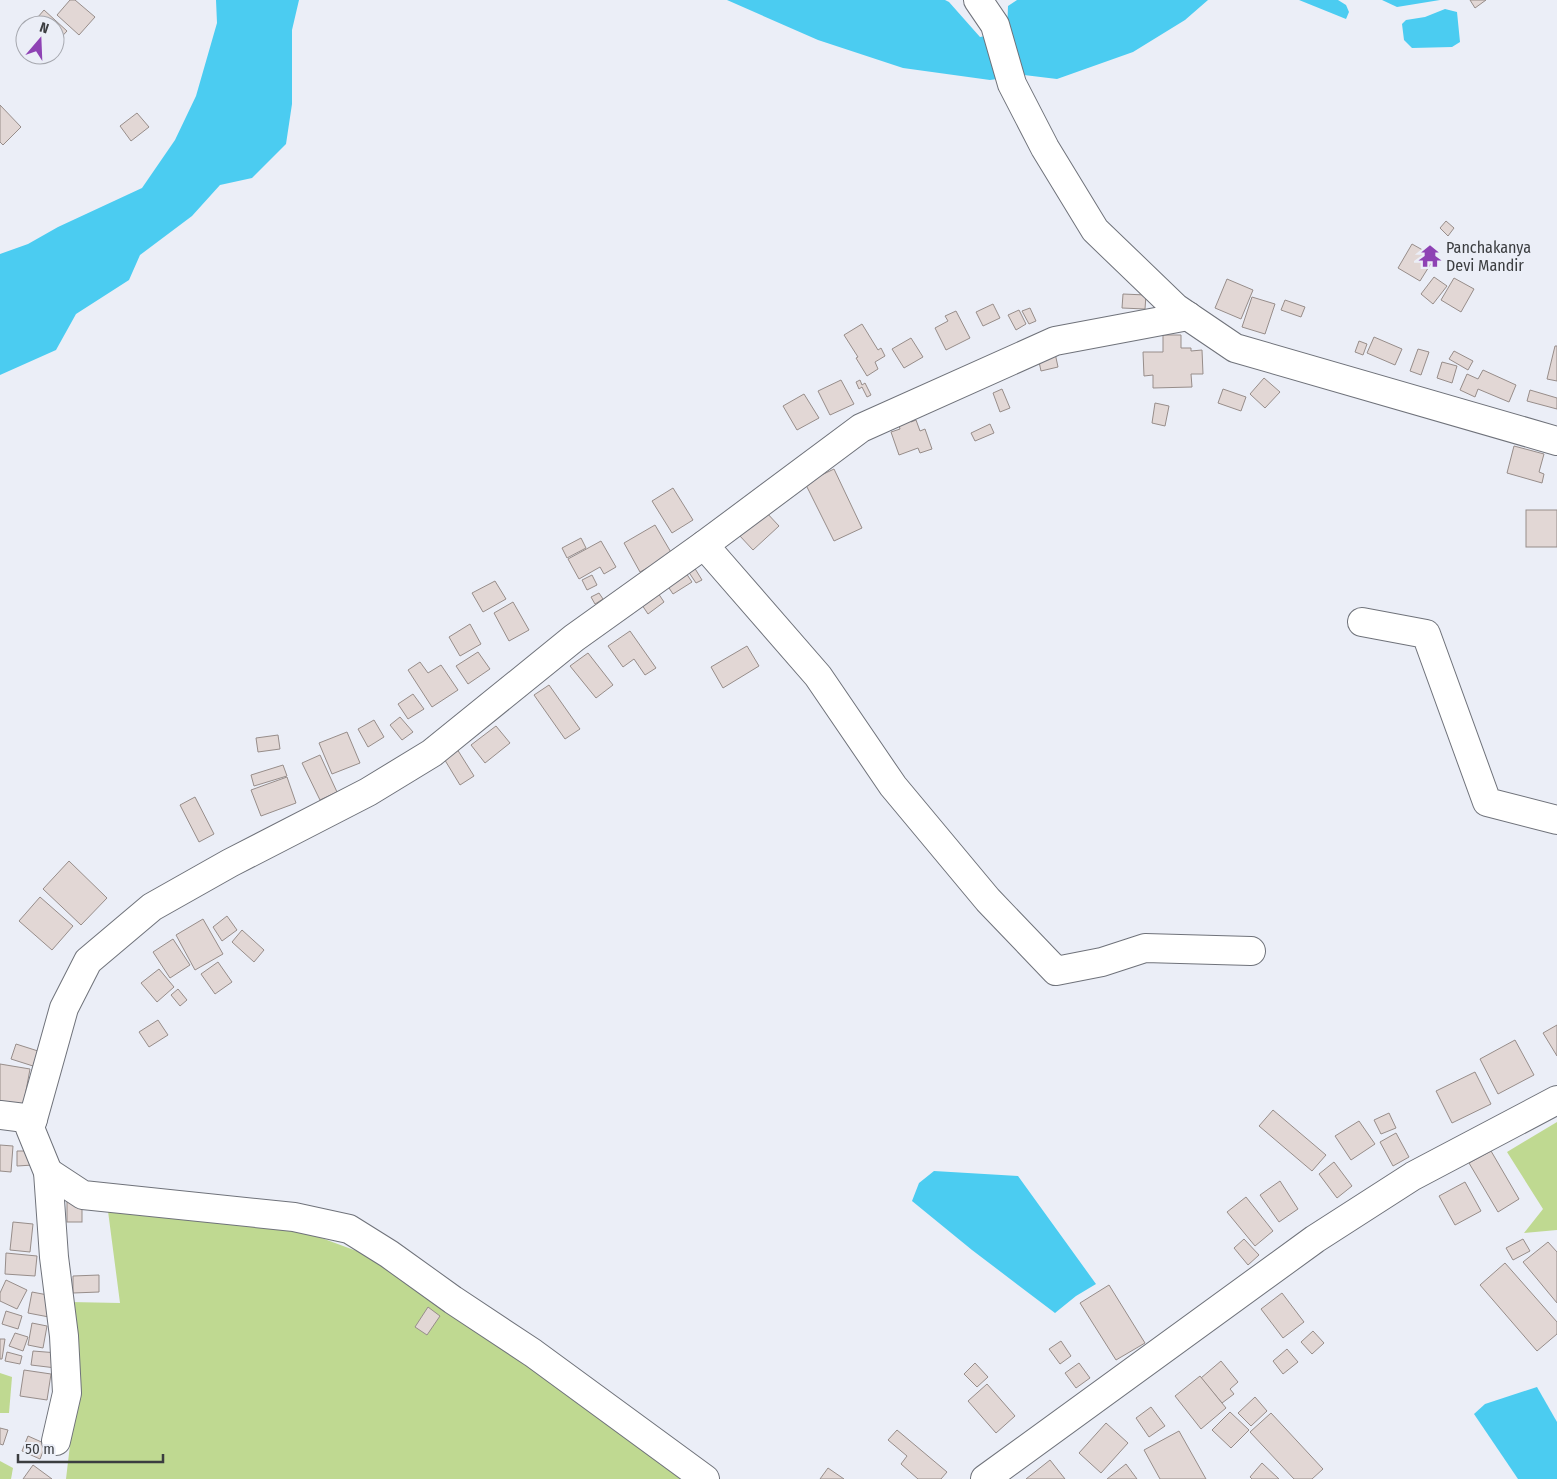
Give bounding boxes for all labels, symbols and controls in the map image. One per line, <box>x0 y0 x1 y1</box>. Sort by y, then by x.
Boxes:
north arrow <box>15 15 65 65</box>
text: N <box>37 19 51 38</box>
place label: Panchakanya Devi Mandir <box>1446 238 1531 275</box>
temple icon: Panchakanya Devi Mandir <box>1417 243 1443 269</box>
scale bar <box>18 1432 162 1464</box>
text: 50 m <box>25 1440 55 1458</box>

